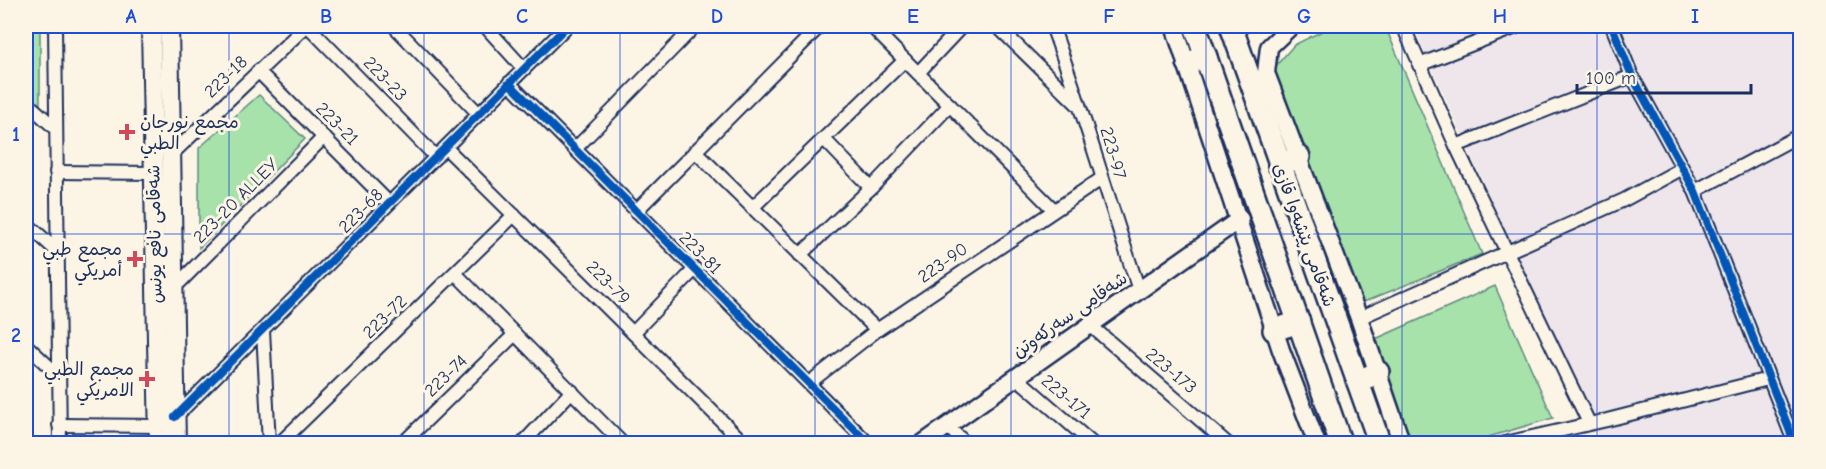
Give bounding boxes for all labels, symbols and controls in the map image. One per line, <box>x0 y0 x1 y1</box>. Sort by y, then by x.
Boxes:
text: A <box>125 5 137 28</box>
text: B <box>320 5 332 28</box>
text: C <box>516 5 528 28</box>
text: D <box>711 5 723 28</box>
text: E <box>907 5 919 28</box>
text: F <box>1103 5 1115 28</box>
text: G <box>1297 5 1311 28</box>
text: H <box>1493 5 1507 28</box>
text: I <box>1691 5 1699 28</box>
street label: 223-18 <box>200 52 252 102</box>
street label: 223-23 <box>359 52 411 106</box>
scale bar <box>1577 57 1751 95</box>
text: 100 m <box>1586 68 1636 89</box>
street label: 223-21 <box>311 98 363 150</box>
place label: مجمع نورجان الطبي <box>140 112 239 159</box>
text: 1 <box>12 123 20 146</box>
marker: مجمع نورجان الطبي <box>118 123 136 141</box>
street label: 223-97 <box>1096 125 1131 182</box>
street label: 223-20 ALLEY <box>189 154 283 248</box>
street label: شەقامی پێشەوا قازی <box>1267 160 1340 310</box>
street label: شەقامی نافع یونس <box>143 165 169 303</box>
street label: 223-68 <box>334 184 388 238</box>
street label: 223-81 <box>674 227 726 279</box>
street label: 223-90 <box>914 238 972 288</box>
place label: مجمع طبي أمریکي <box>42 239 123 286</box>
marker: مجمع طبي أمریکي <box>126 250 144 268</box>
street label: 223-79 <box>582 257 634 309</box>
street label: شەقامی سەرکەوتن <box>1009 268 1131 362</box>
street label: 223-72 <box>359 291 411 343</box>
text: 2 <box>11 324 21 347</box>
street label: 223-173 <box>1141 344 1201 398</box>
street label: 223-74 <box>420 351 472 401</box>
place label: مجمع الطبي الامريكي <box>44 359 134 406</box>
marker: مجمع الطبي الامريكي <box>138 370 156 388</box>
street label: 223-171 <box>1037 370 1095 424</box>

